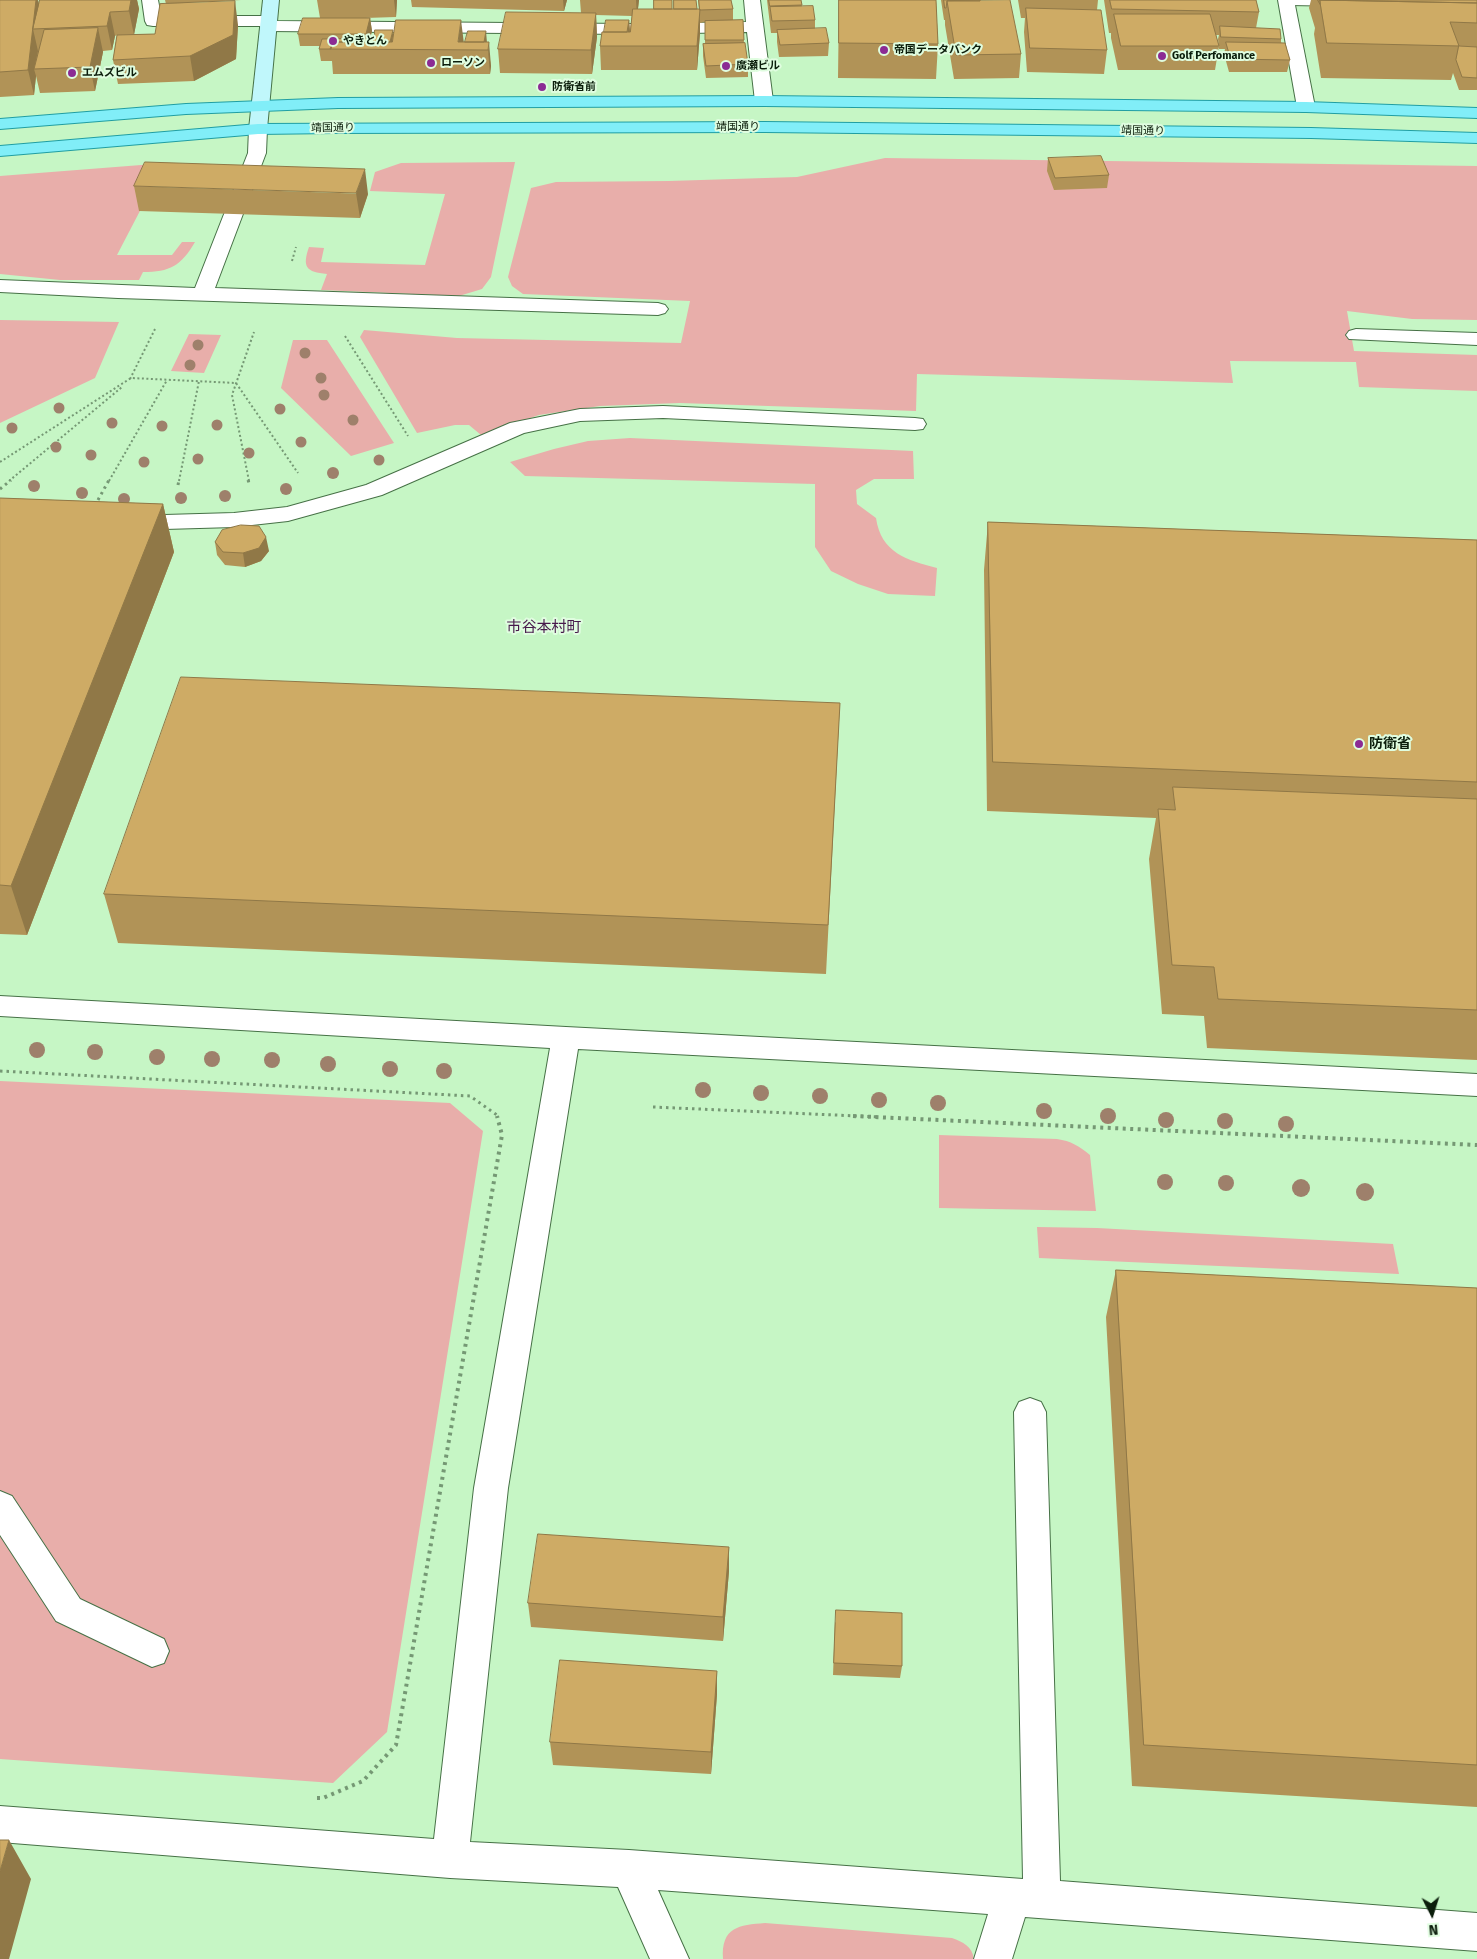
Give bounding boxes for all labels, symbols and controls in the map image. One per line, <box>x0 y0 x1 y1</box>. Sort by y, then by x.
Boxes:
place label: やきとん <box>343 34 387 48</box>
marker: やきとん <box>327 35 339 47</box>
place label: 帝国データバンク <box>894 43 982 57</box>
marker: 帝国データバンク <box>878 44 890 56</box>
place label: Golf Perfomance <box>1172 49 1255 63</box>
marker: Golf Perfomance <box>1156 50 1168 62</box>
place label: ローソン <box>441 56 485 70</box>
marker: ローソン <box>425 57 437 69</box>
place label: 廣瀬ビル <box>736 59 780 73</box>
marker: 廣瀬ビル <box>720 60 732 72</box>
place label: エムズビル <box>82 66 137 80</box>
marker: エムズビル <box>66 67 78 79</box>
place label: 防衛省前 <box>552 80 596 94</box>
marker: 防衛省前 <box>536 81 548 93</box>
street label: 靖国通り <box>716 120 760 134</box>
street label: 靖国通り <box>311 121 355 135</box>
street label: 靖国通り <box>1121 124 1165 138</box>
district label: 市谷本村町 <box>507 619 581 637</box>
place label: 防衛省 <box>1369 736 1411 752</box>
marker: 防衛省 <box>1353 738 1365 750</box>
north arrow <box>1407 1889 1457 1939</box>
text: N <box>1428 1921 1439 1938</box>

